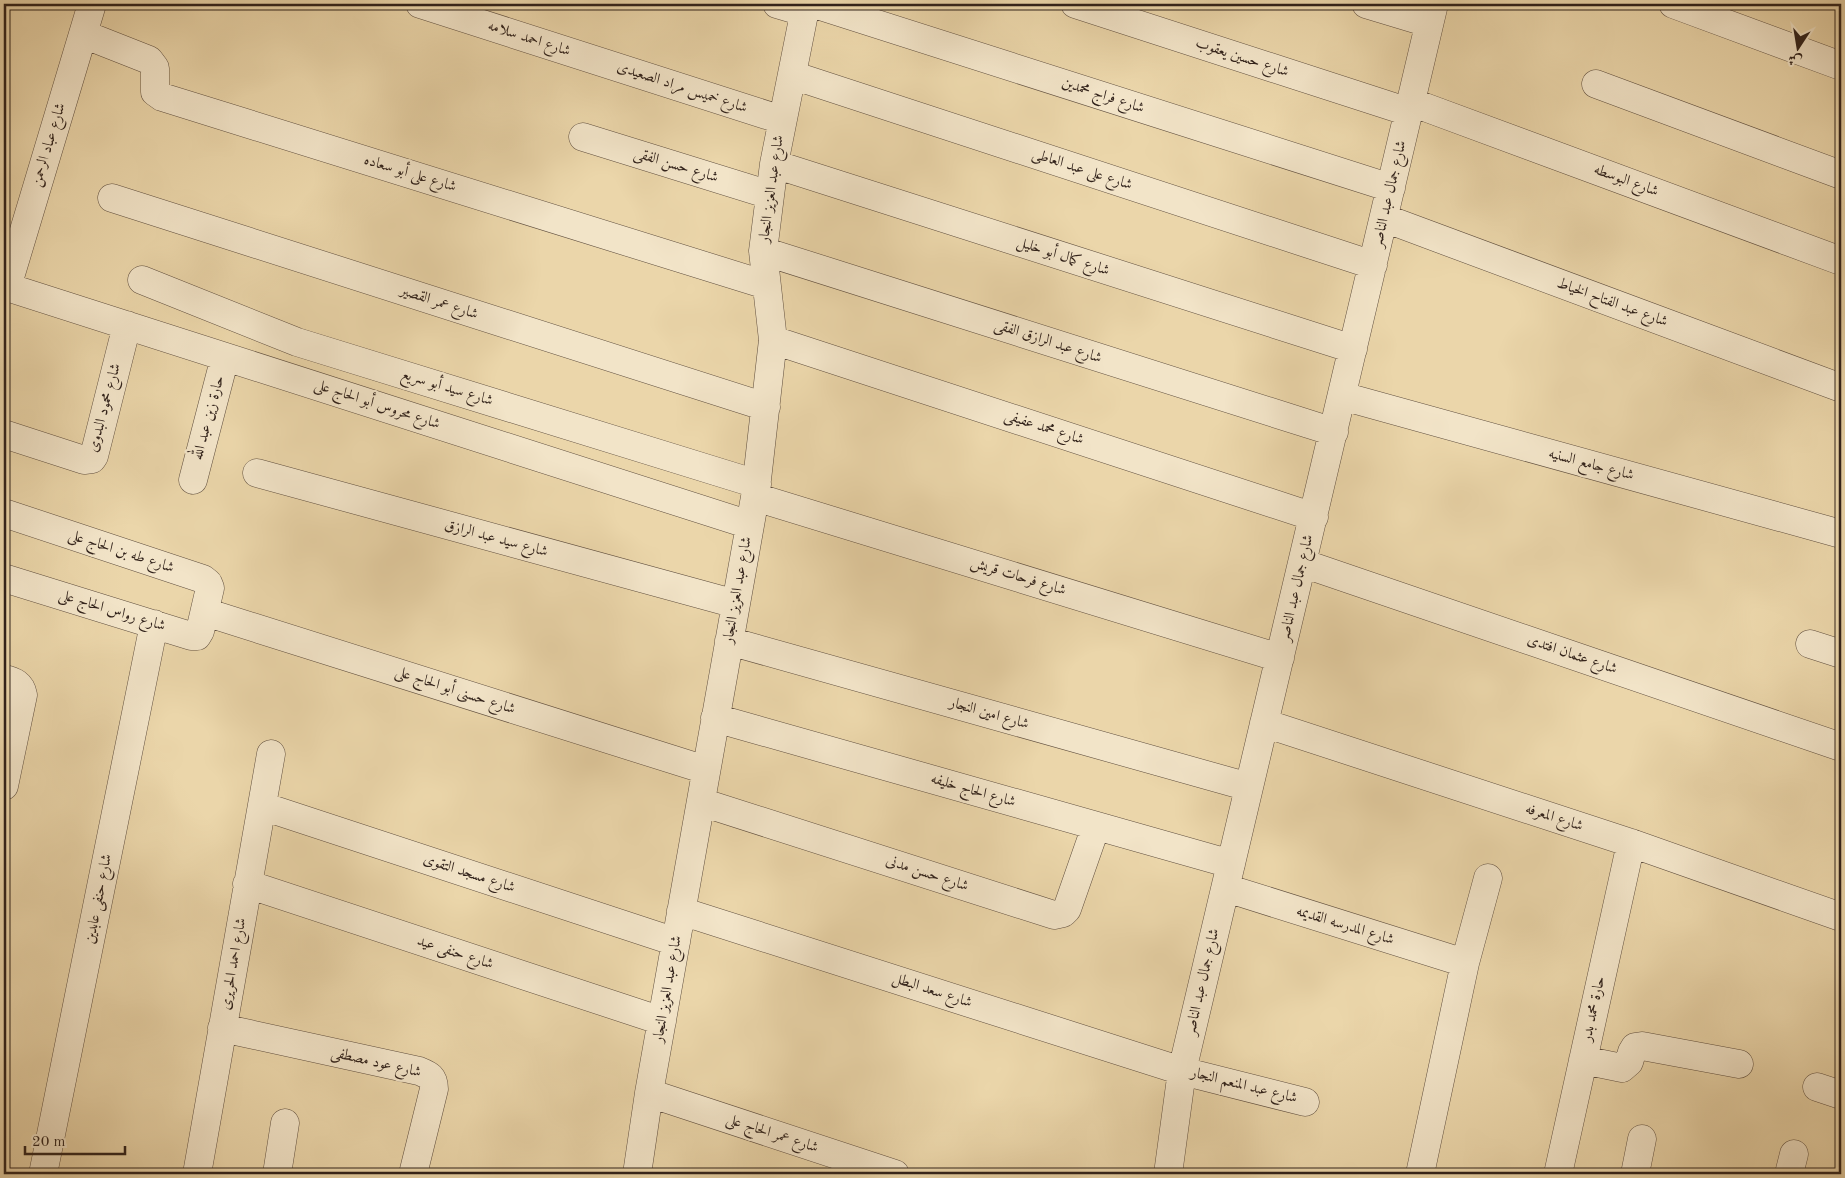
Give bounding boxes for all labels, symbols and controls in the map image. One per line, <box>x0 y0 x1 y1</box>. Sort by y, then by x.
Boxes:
street label: شارع احمد سلامه <box>484 19 572 63</box>
north arrow <box>1772 22 1822 72</box>
street label: شارع حسين يعقوب <box>1192 36 1291 84</box>
text: ش <box>1787 51 1804 68</box>
street label: شارع خميس مراد الصعيدى <box>614 60 749 120</box>
street label: شارع فراج محمدين <box>1059 76 1146 120</box>
street label: شارع عباد الرحمن <box>28 101 73 190</box>
street label: شارع عبد العزيز النجار <box>757 134 791 246</box>
street label: شارع جمال عبد الناصر <box>1370 139 1413 252</box>
street label: شارع حسن الفقى <box>631 146 720 190</box>
street label: شارع على عبد العاطى <box>1029 147 1134 197</box>
street label: شارع على أبو سعاده <box>361 148 459 199</box>
street label: شارع البوسطه <box>1590 162 1660 203</box>
street label: شارع كمال أبو خليل <box>1014 230 1113 283</box>
street label: شارع عبد الفتاح الخياط <box>1553 276 1669 334</box>
street label: شارع عمر القصير <box>395 283 480 326</box>
street label: شارع عبد الرازق الفقى <box>991 317 1104 370</box>
street label: شارع محمود البدوى <box>86 362 128 455</box>
street label: شارع سيد أبو سريع <box>398 362 496 414</box>
street label: حارة زين عبد الله <box>185 373 227 462</box>
street label: شارع محروس أبو الحاج على <box>311 373 443 436</box>
street label: شارع محمد عفيفى <box>1001 408 1086 452</box>
street label: شارع جامع السنيه <box>1545 446 1635 488</box>
street label: شارع سيد عبد الرازق <box>442 517 549 564</box>
street label: شارع طه بن الحاج على <box>65 528 176 580</box>
street label: شارع جمال عبد الناصر <box>1277 533 1320 646</box>
street label: شارع عبد العزيز النجار <box>721 535 759 647</box>
street label: شارع فرحات قريش <box>967 555 1068 602</box>
street label: شارع رواس الحاج على <box>56 588 167 638</box>
street label: شارع عثمان افتدى <box>1524 633 1619 681</box>
street label: شارع حسنى أبو الحاج على <box>392 660 519 721</box>
street label: شارع امين النجار <box>945 695 1030 736</box>
street label: شارع الحاج خليفه <box>928 772 1017 814</box>
street label: شارع المعرفه <box>1522 802 1585 838</box>
street label: شارع مسجد التقوى <box>420 852 517 900</box>
street label: شارع حنفى عابدين <box>83 853 119 946</box>
street label: شارع حسن مدنى <box>883 854 970 898</box>
street label: شارع المدرسه القديمه <box>1293 904 1396 952</box>
street label: شارع احمد الحريرى <box>219 917 253 1012</box>
street label: شارع جمال عبد الناصر <box>1183 927 1226 1040</box>
street label: شارع حنفى عيد <box>414 934 495 976</box>
street label: شارع عبد العزيز النجار <box>651 934 689 1046</box>
street label: شارع سعد البطل <box>889 971 974 1015</box>
street label: حارة محمد بدر <box>1579 975 1608 1045</box>
street label: شارع عود مصطفى <box>329 1045 423 1085</box>
street label: شارع عبد المنعم النجار <box>1186 1065 1299 1111</box>
street label: شارع عمر الحاج على <box>723 1112 820 1160</box>
scale bar <box>25 1123 125 1155</box>
text: 20 m <box>32 1135 66 1150</box>

